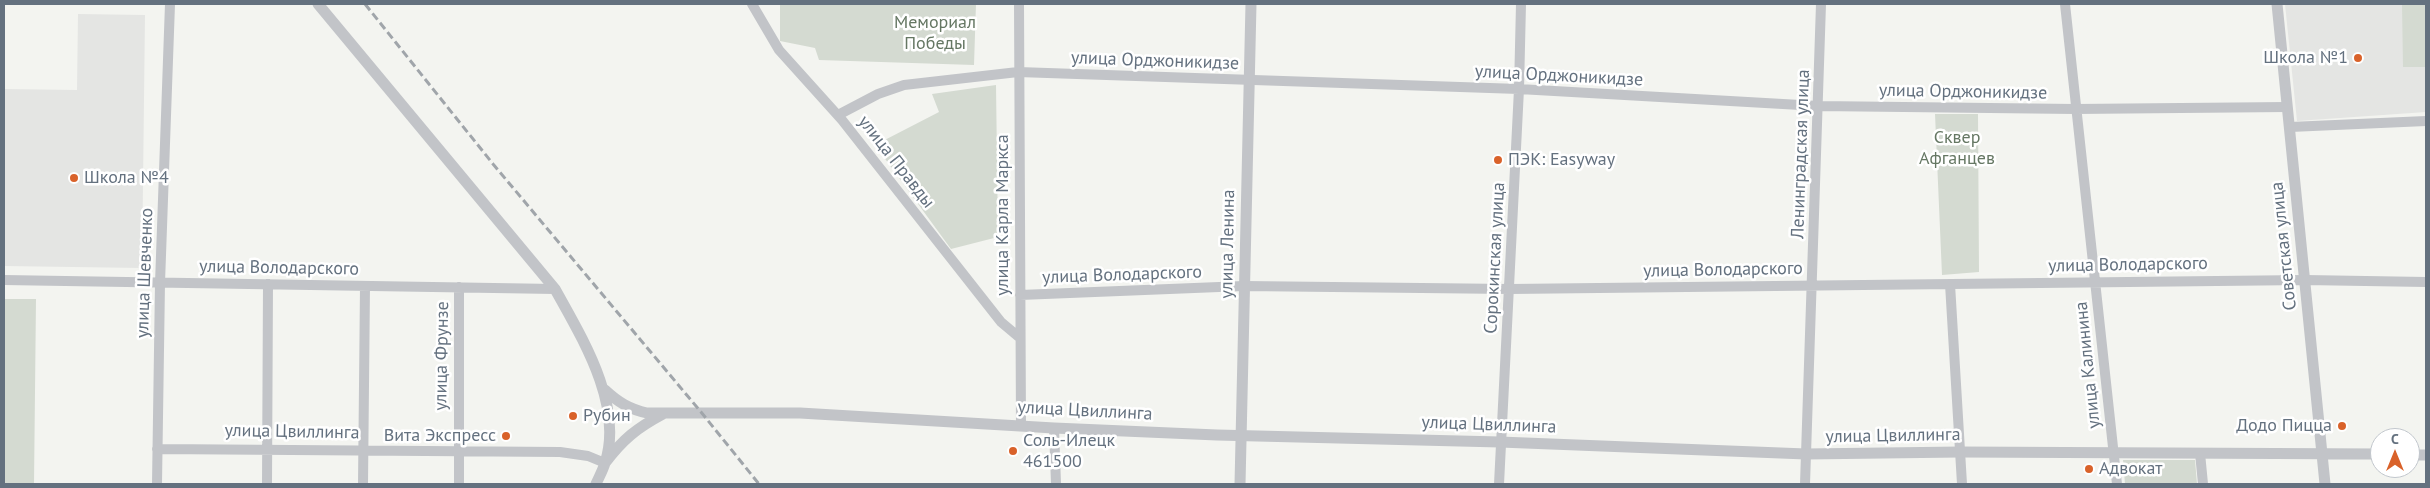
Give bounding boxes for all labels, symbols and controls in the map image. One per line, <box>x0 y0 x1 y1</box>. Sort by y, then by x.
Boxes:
park label: Мемориал Победы <box>894 12 976 54</box>
street label: улица Орджоникидзе <box>1070 47 1240 75</box>
place label: Школа №1 <box>2263 47 2348 69</box>
marker: Школа №1 <box>2352 52 2364 64</box>
street label: улица Орджоникидзе <box>1474 61 1644 91</box>
street label: Ленинградская улица <box>1787 69 1815 239</box>
street label: улица Орджоникидзе <box>1879 80 2047 104</box>
street label: улица Правды <box>853 111 939 213</box>
park label: Сквер Афганцев <box>1919 127 1995 170</box>
street label: улица Карла Маркса <box>992 134 1014 296</box>
place label: ПЭК: Easyway <box>1508 149 1615 171</box>
marker: ПЭК: Easyway <box>1492 154 1504 166</box>
place label: Школа №4 <box>84 167 169 189</box>
marker: Школа №4 <box>68 172 80 184</box>
street label: Советская улица <box>2267 181 2301 311</box>
street label: Сорокинская улица <box>1480 182 1510 334</box>
street label: улица Ленина <box>1216 189 1240 299</box>
street label: улица Шевченко <box>132 208 158 338</box>
street label: улица Володарского <box>2048 253 2208 277</box>
street label: улица Володарского <box>199 256 359 280</box>
street label: улица Володарского <box>1643 258 1803 282</box>
street label: улица Володарского <box>1042 261 1202 289</box>
street label: улица Калинина <box>2071 300 2105 430</box>
street label: улица Фрунзе <box>430 301 454 411</box>
street label: улица Цвиллинга <box>1017 397 1153 425</box>
place label: Рубин <box>583 405 631 427</box>
marker: Рубин <box>567 410 579 422</box>
street label: улица Цвиллинга <box>1421 412 1557 438</box>
place label: Додо Пицца <box>2236 415 2332 437</box>
street label: улица Цвиллинга <box>224 420 360 444</box>
marker: Додо Пицца <box>2336 420 2348 432</box>
street label: улица Цвиллинга <box>1825 424 1961 448</box>
place label: Вита Экспресс <box>384 425 496 447</box>
north arrow <box>2370 428 2420 478</box>
marker: Вита Экспресс <box>500 430 512 442</box>
place label: Соль-Илецк 461500 <box>1023 430 1115 472</box>
text: С <box>2391 430 2399 448</box>
marker: Соль-Илецк 461500 <box>1007 445 1019 457</box>
place label: Адвокат <box>2099 458 2162 480</box>
marker: Адвокат <box>2083 463 2095 475</box>

